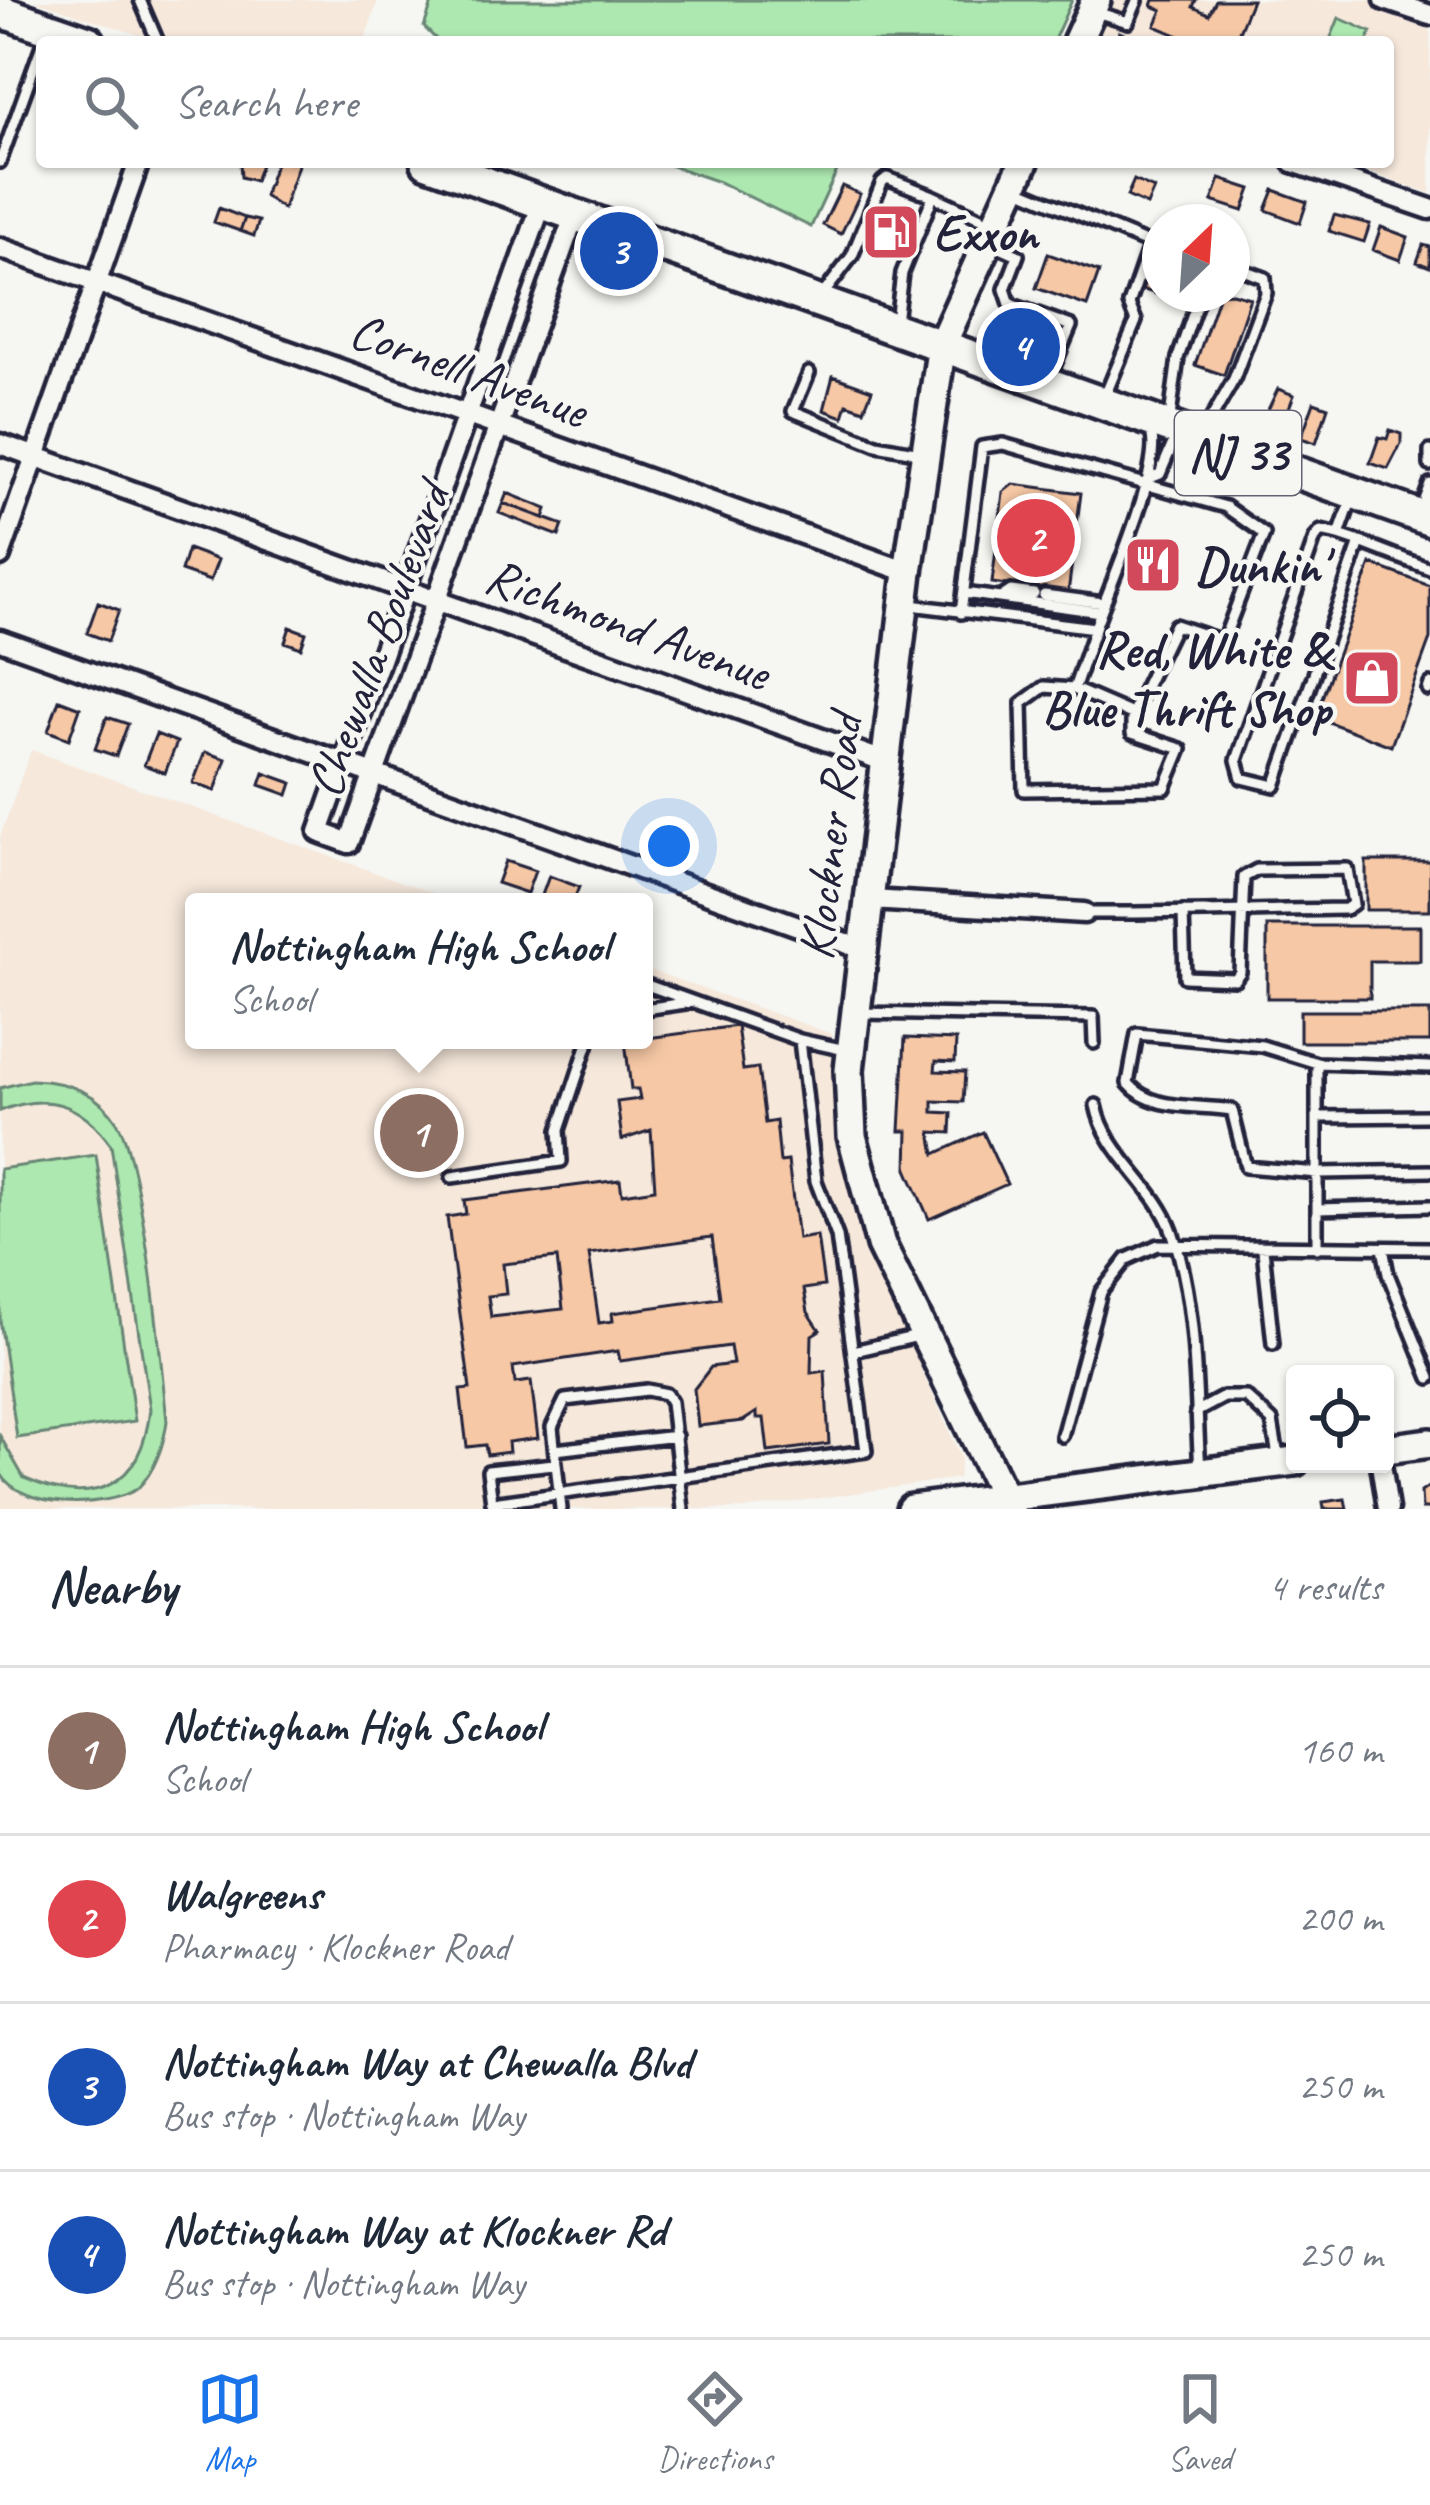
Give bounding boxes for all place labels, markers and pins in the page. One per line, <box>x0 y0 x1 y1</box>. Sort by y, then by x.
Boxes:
fuel station icon: Exxon <box>860 201 922 263</box>
place label: Exxon <box>933 201 1040 265</box>
pin: 3 <box>580 206 658 296</box>
pin: 4 <box>982 302 1060 392</box>
pin: 2 <box>997 493 1075 583</box>
restaurant icon: Dunkin' <box>1122 534 1184 596</box>
place label: Dunkin' <box>1195 534 1336 598</box>
place label: Red, White & Blue Thrift Shop <box>1042 618 1336 741</box>
shop icon: Red, White & Blue Thrift Shop <box>1341 647 1403 709</box>
pin: 1 <box>380 1088 458 1178</box>

